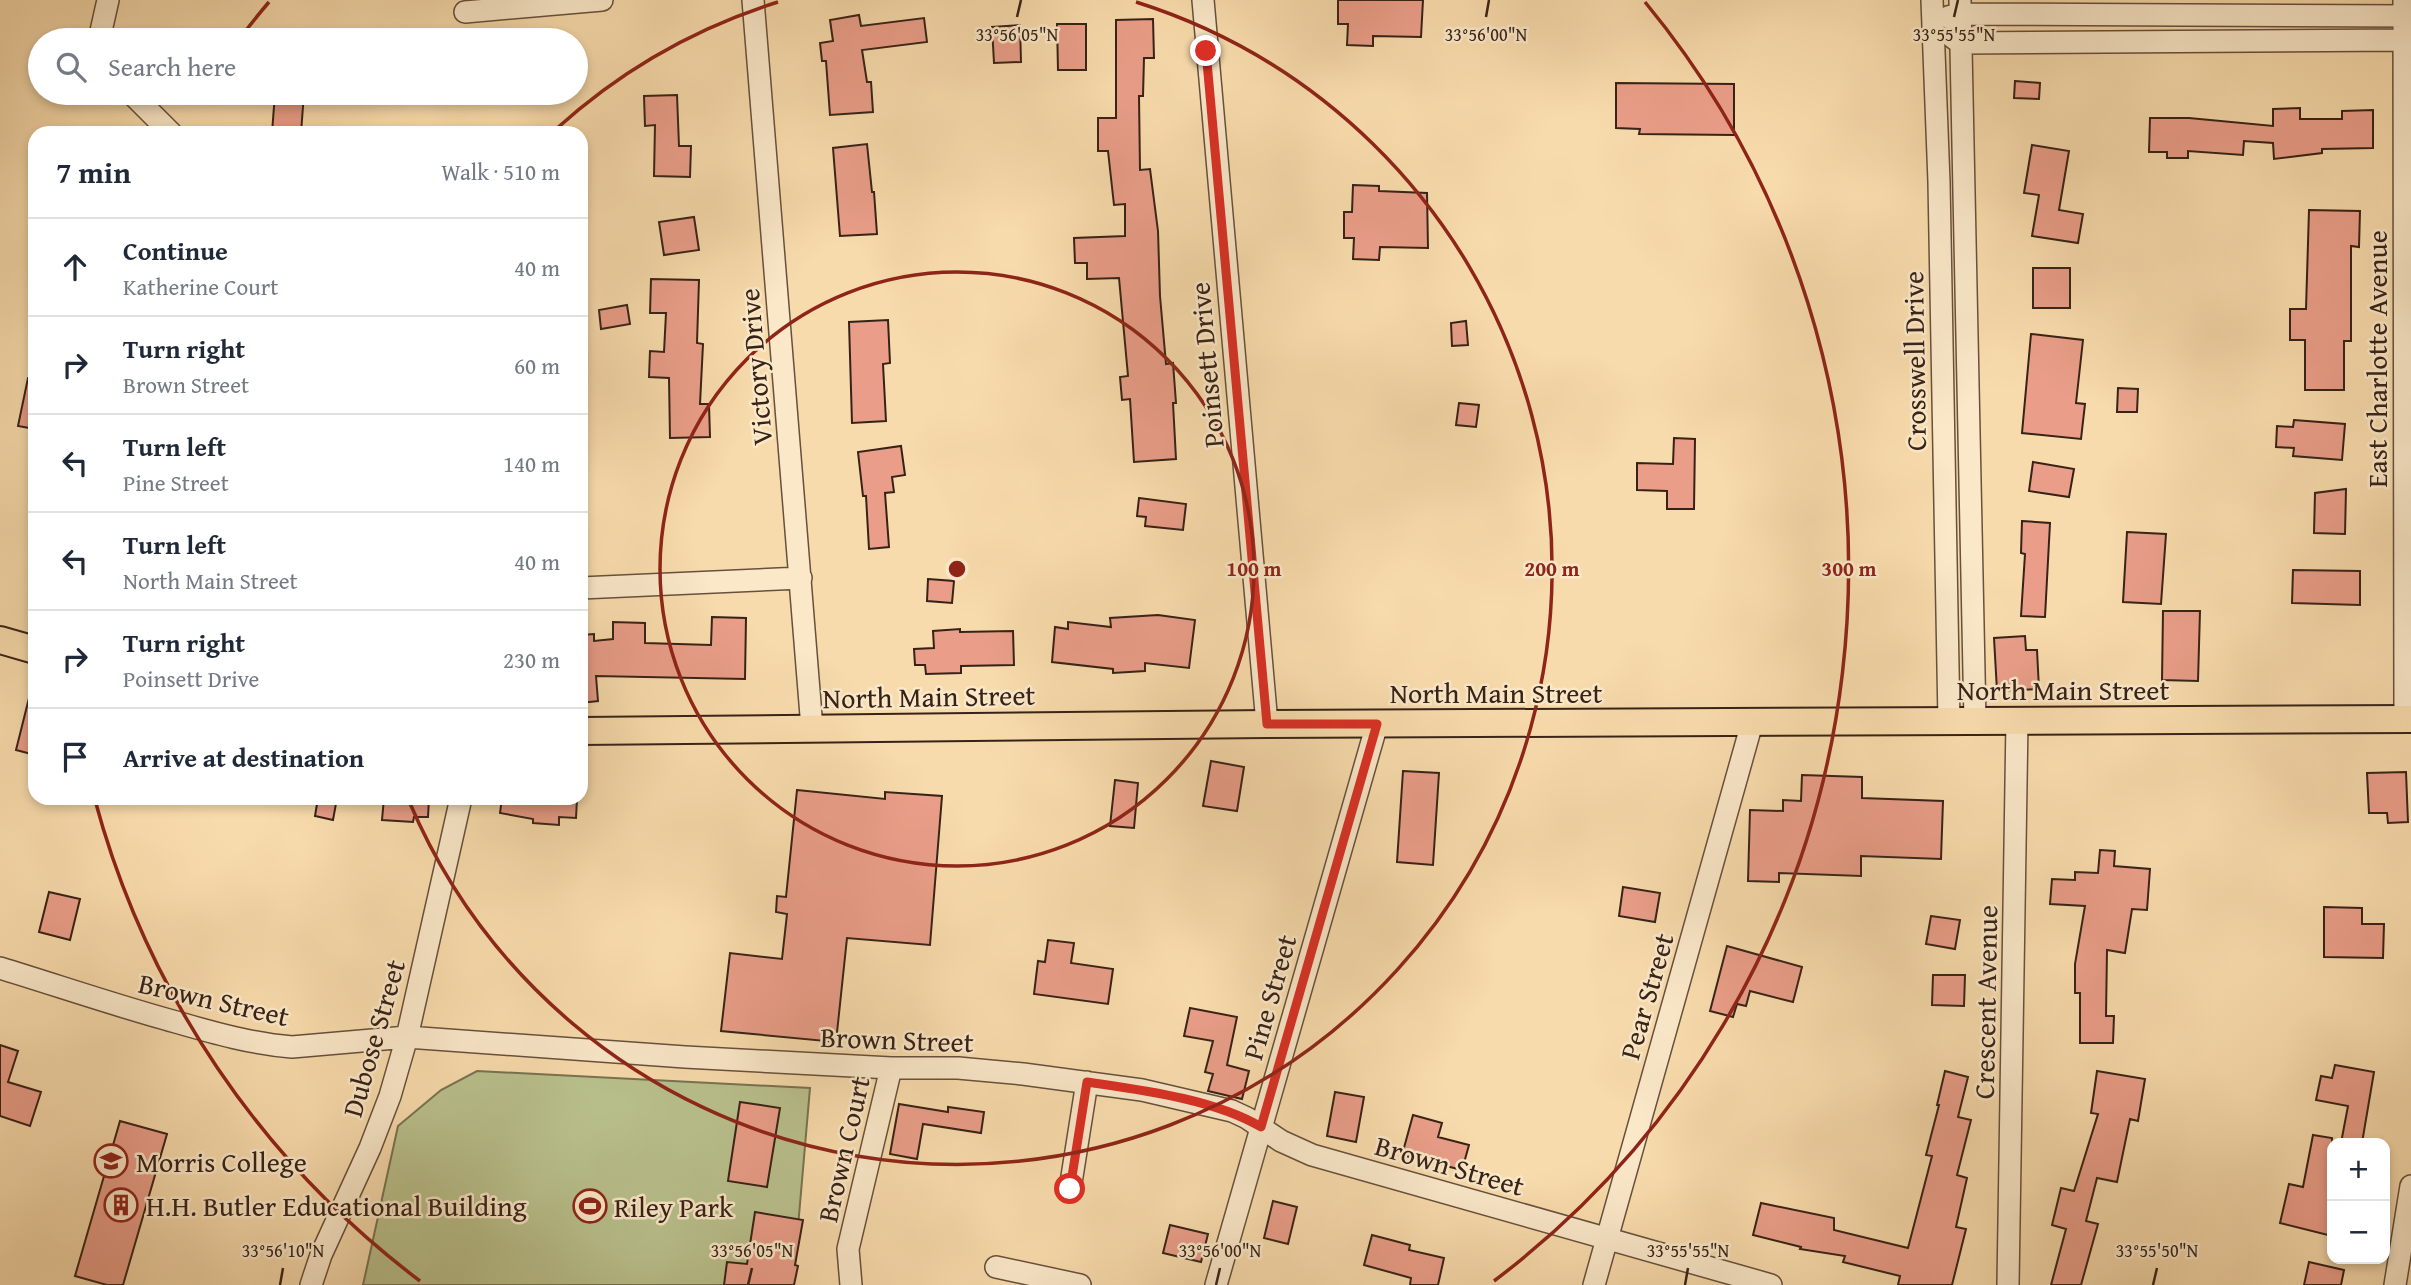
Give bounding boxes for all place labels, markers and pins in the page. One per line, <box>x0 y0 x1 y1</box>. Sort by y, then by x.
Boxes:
centre of rings <box>945 557 969 581</box>
place label: Morris College <box>136 1141 307 1182</box>
school or university icon: Morris College <box>92 1142 130 1180</box>
place label: H.H. Butler Educational Building <box>146 1185 527 1226</box>
building icon: H.H. Butler Educational Building <box>102 1186 140 1224</box>
place label: Riley Park <box>614 1186 734 1227</box>
sports icon: Riley Park <box>571 1187 609 1225</box>

